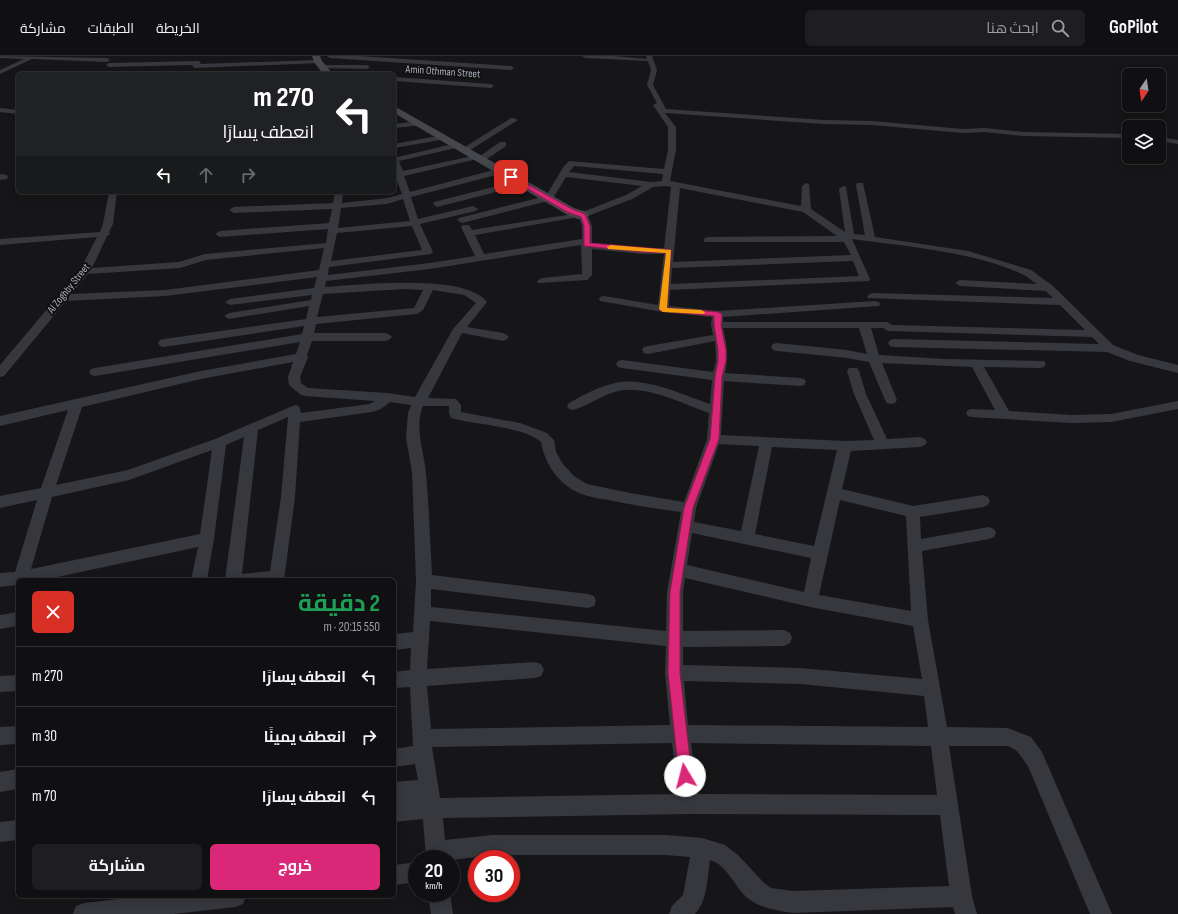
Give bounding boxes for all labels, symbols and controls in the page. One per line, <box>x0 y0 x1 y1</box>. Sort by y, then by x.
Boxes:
search box <box>805 10 1085 46</box>
text: GoPilot <box>1109 16 1158 39</box>
icon: search <box>1049 17 1071 39</box>
text: ابحث هنا <box>986 19 1039 38</box>
text: مشاركة <box>20 20 66 37</box>
text: الطبقات <box>88 20 134 37</box>
text: الخريطة <box>156 20 200 37</box>
street label: Amin Othman Street <box>404 62 481 81</box>
north arrow <box>1122 68 1166 112</box>
map controls <box>1122 68 1166 164</box>
text: 270 m <box>253 81 314 114</box>
icon: left <box>328 88 380 140</box>
button: layers <box>1122 120 1166 164</box>
text: انعطف يسارًا <box>222 122 314 143</box>
pin <box>494 160 528 194</box>
icon: left <box>153 164 175 186</box>
icon: ahead <box>195 164 217 186</box>
icon: right <box>237 164 259 186</box>
icon: arrive <box>500 166 522 188</box>
street label: Al Zoghby Street <box>44 260 93 317</box>
text: 2 دقيقة <box>298 589 380 618</box>
button: close <box>32 591 74 633</box>
text: 550 m · 20:15 <box>323 619 380 635</box>
icon: left <box>358 666 380 688</box>
text: 270 m <box>32 667 63 686</box>
text: انعطف يسارًا <box>262 668 346 687</box>
icon: right <box>358 726 380 748</box>
text: 30 m <box>32 727 57 746</box>
text: انعطف يمينًا <box>264 728 346 747</box>
position arrow <box>664 755 706 797</box>
icon: left <box>358 786 380 808</box>
text: 70 m <box>32 787 57 806</box>
text: انعطف يسارًا <box>262 788 346 807</box>
button: مشاركة <box>32 844 202 890</box>
button: خروج <box>210 844 380 890</box>
speed limit sign: 30 <box>468 850 520 902</box>
text: 20 <box>425 859 443 883</box>
text: km/h <box>425 880 443 892</box>

